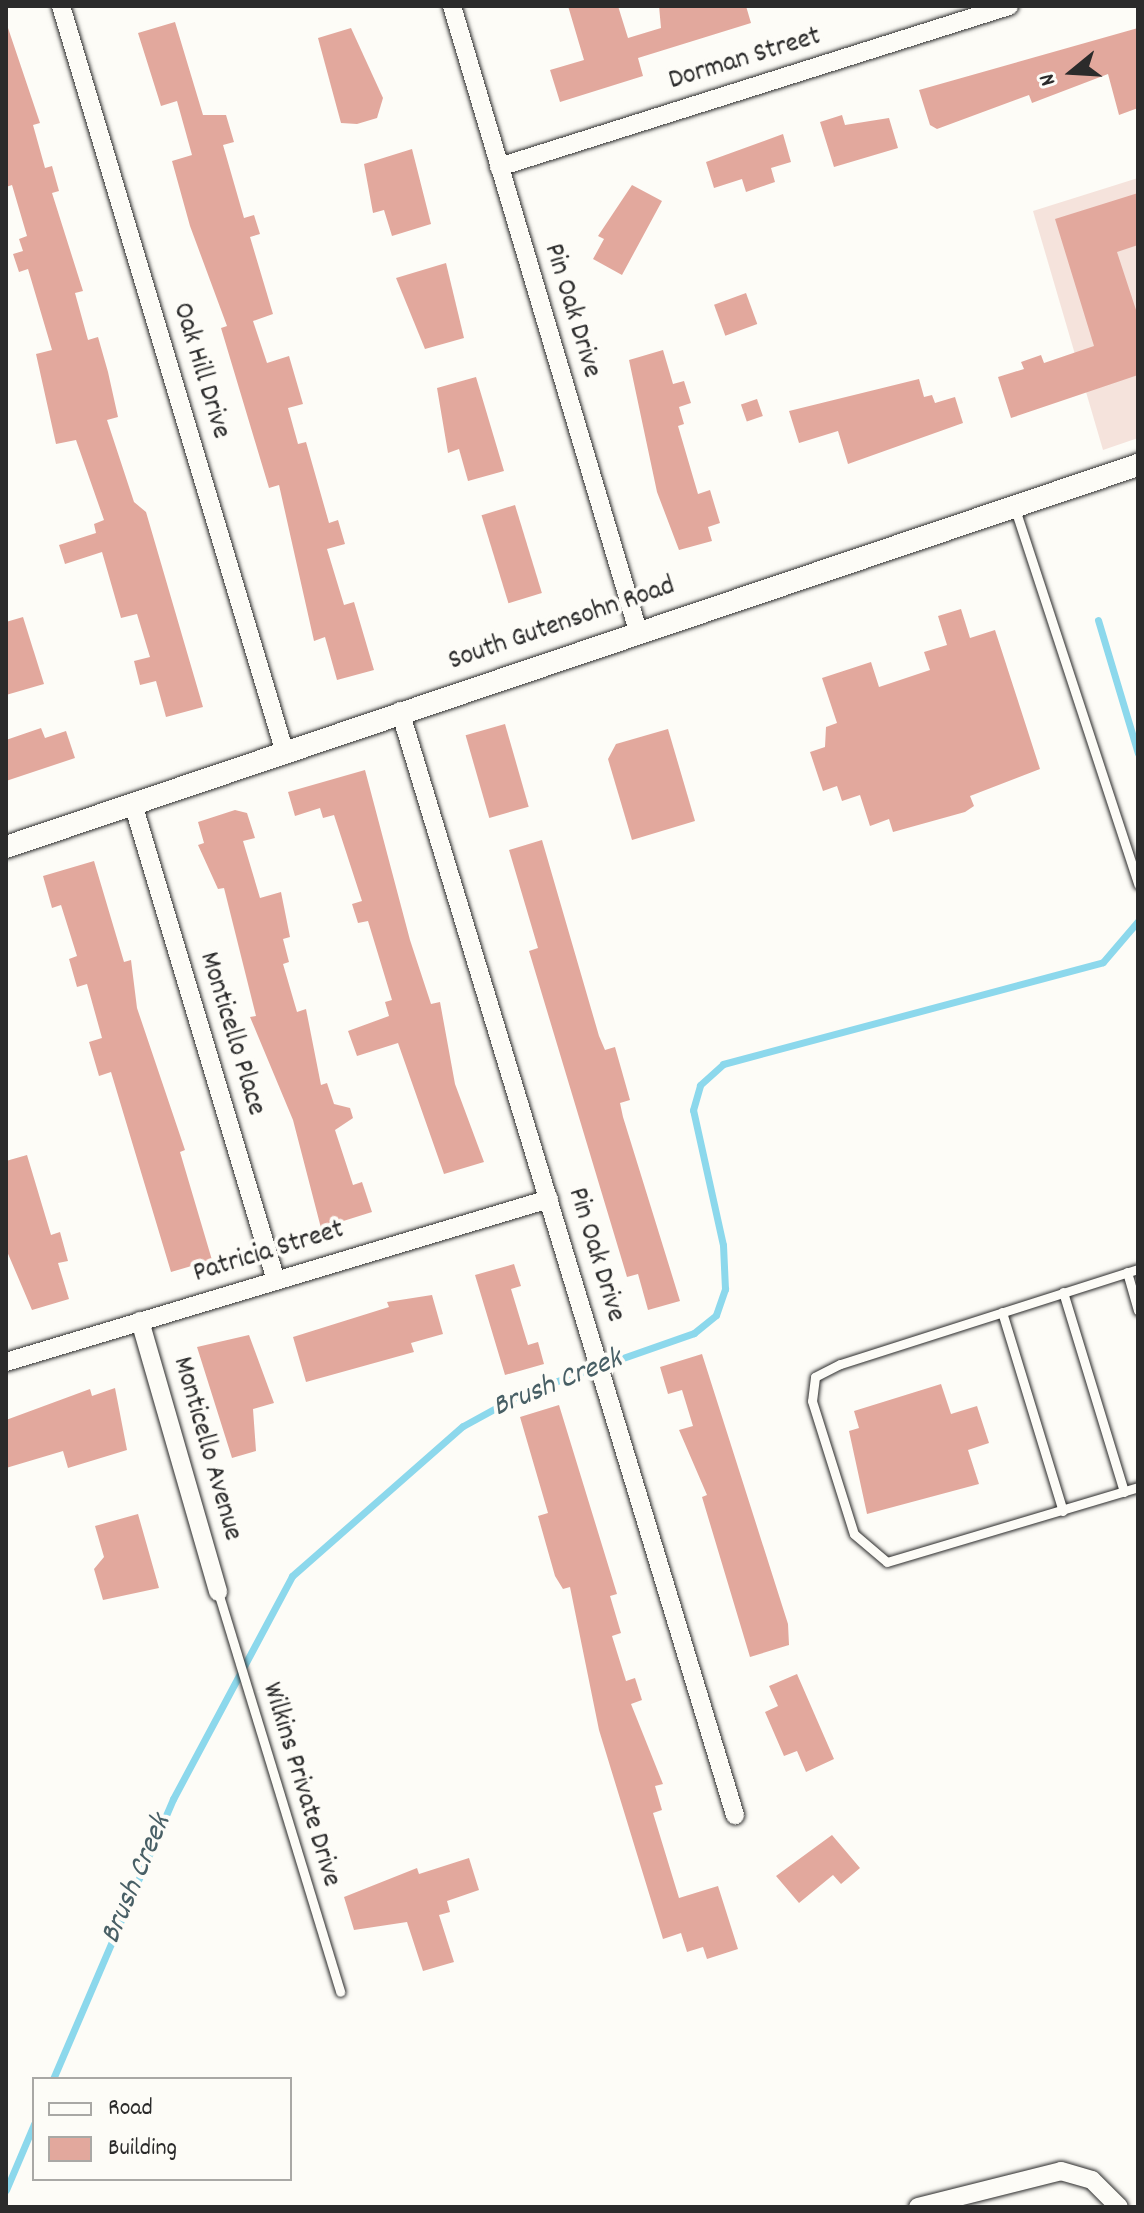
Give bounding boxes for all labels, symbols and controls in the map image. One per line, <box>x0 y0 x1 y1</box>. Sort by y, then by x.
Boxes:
street label: Dorman Street <box>665 21 825 99</box>
north arrow <box>1032 32 1112 112</box>
text: N <box>1032 70 1065 90</box>
street label: Pin Oak Drive <box>535 240 607 382</box>
street label: Oak Hill Drive <box>163 299 237 443</box>
street label: South Gutensohn Road <box>444 571 680 679</box>
street label: Monticello Place <box>190 948 272 1120</box>
street label: Pin Oak Drive <box>559 1184 631 1326</box>
street label: Patricia Street <box>190 1214 348 1292</box>
water label: Brush Creek <box>488 1343 628 1427</box>
street label: Monticello Avenue <box>164 1353 248 1545</box>
street label: Wilkins Private Drive <box>253 1679 347 1891</box>
water label: Brush Creek <box>95 1810 181 1950</box>
legend <box>32 2077 292 2181</box>
text: Road <box>108 2092 153 2126</box>
text: Building <box>108 2132 177 2166</box>

